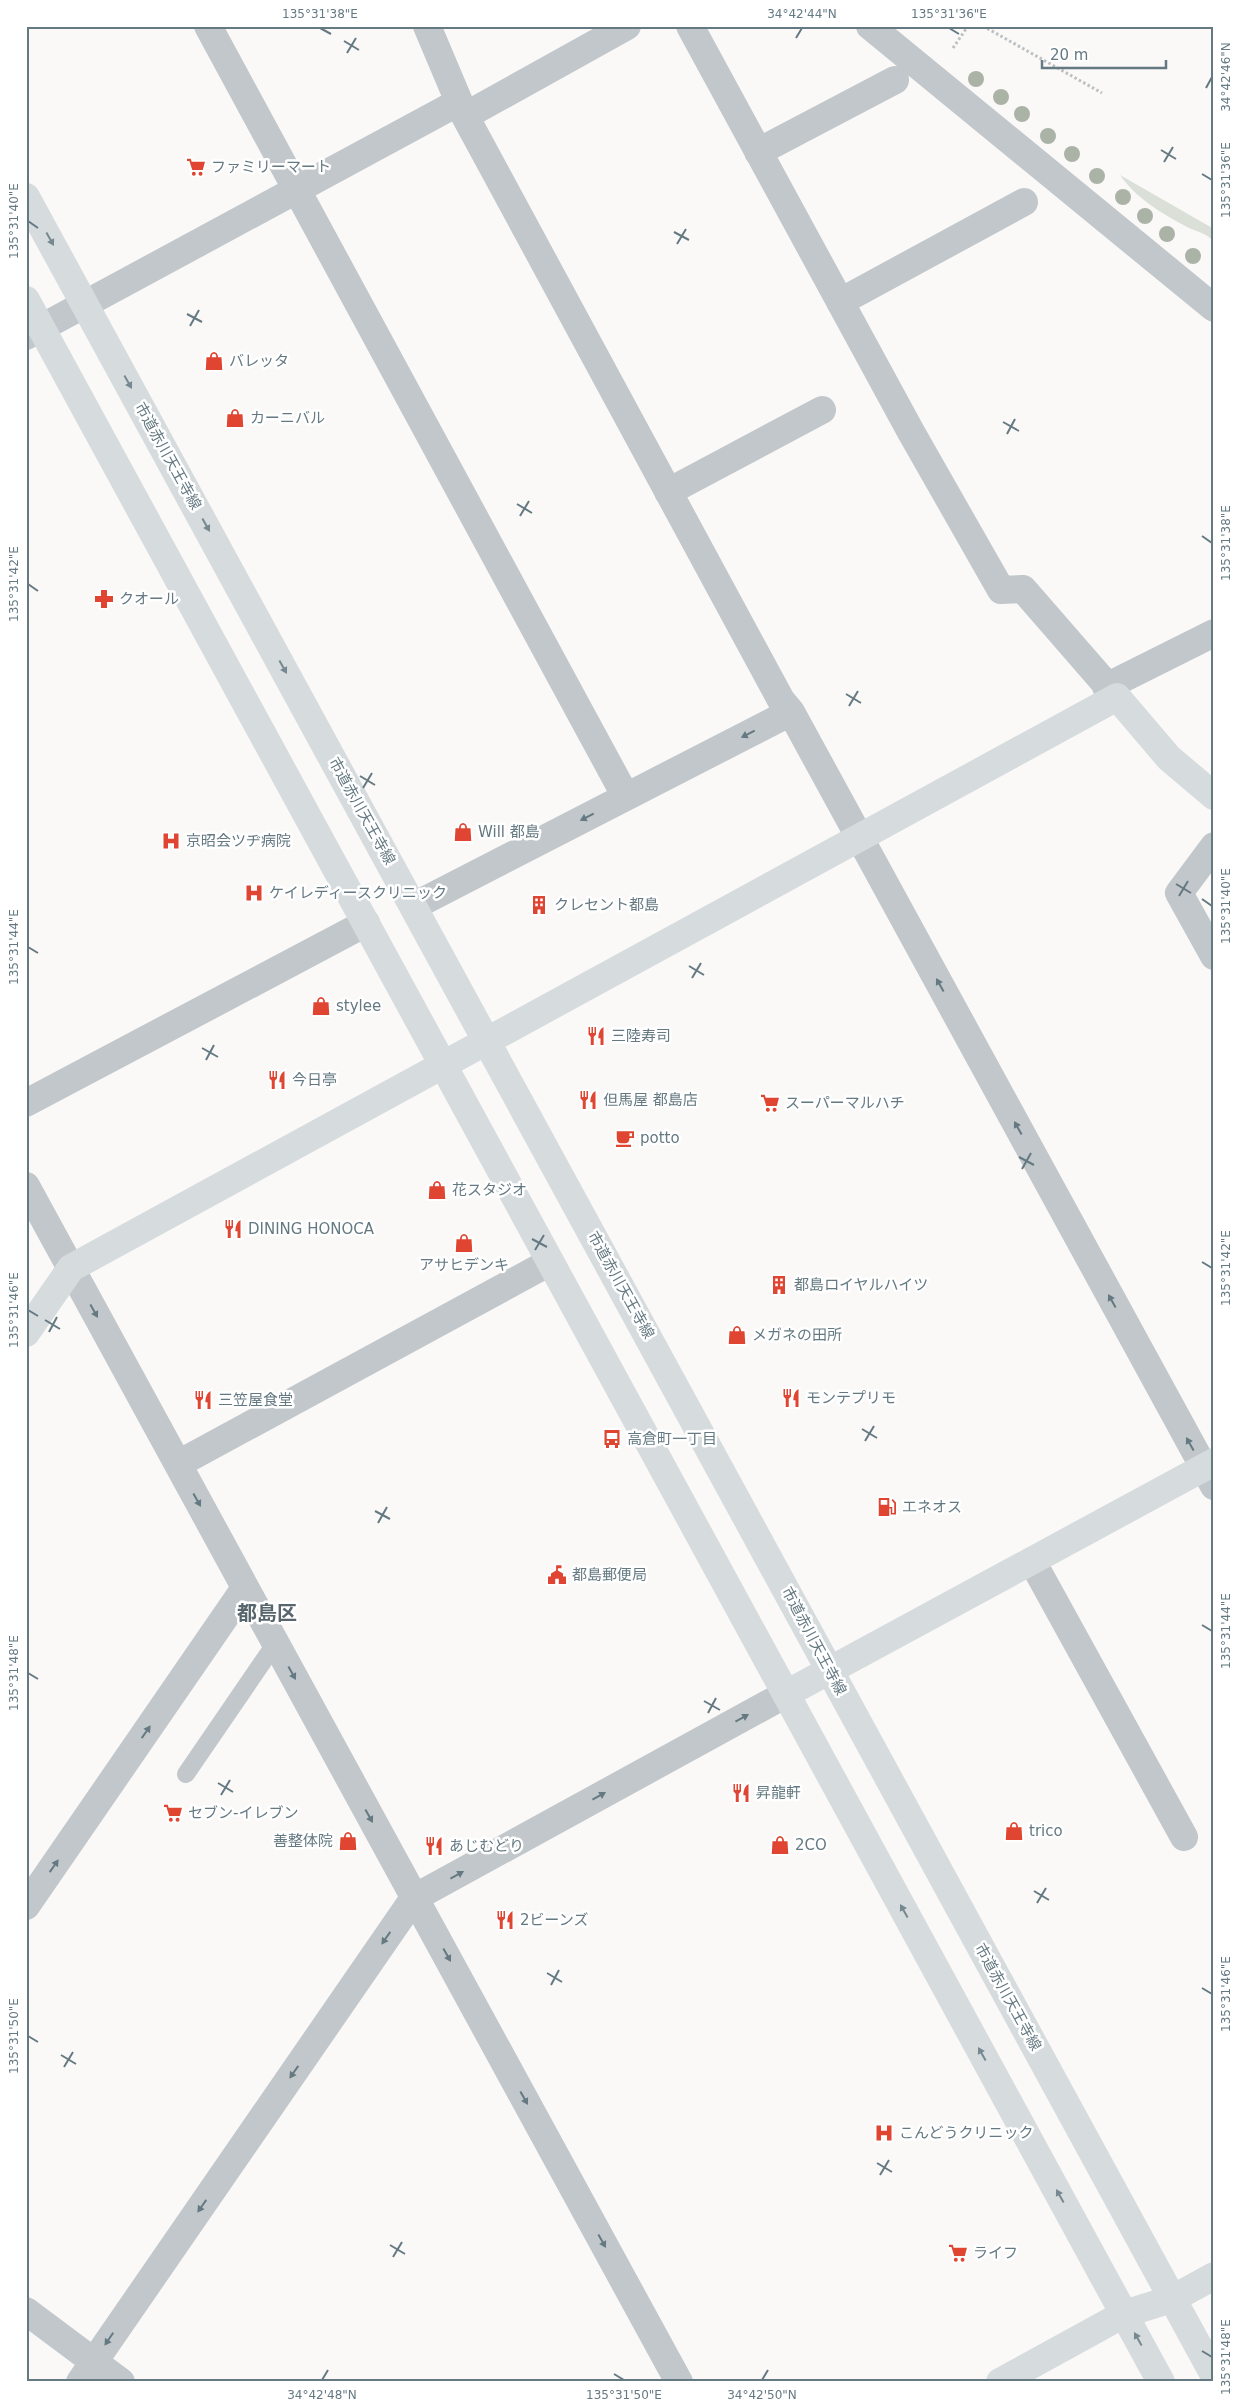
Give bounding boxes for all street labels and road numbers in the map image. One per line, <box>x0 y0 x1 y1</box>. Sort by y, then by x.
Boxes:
street label: 市道赤川天王寺線 <box>131 399 205 513</box>
street label: 市道赤川天王寺線 <box>325 754 399 868</box>
street label: 市道赤川天王寺線 <box>584 1228 658 1342</box>
street label: 市道赤川天王寺線 <box>778 1584 850 1698</box>
street label: 市道赤川天王寺線 <box>971 1940 1045 2054</box>

